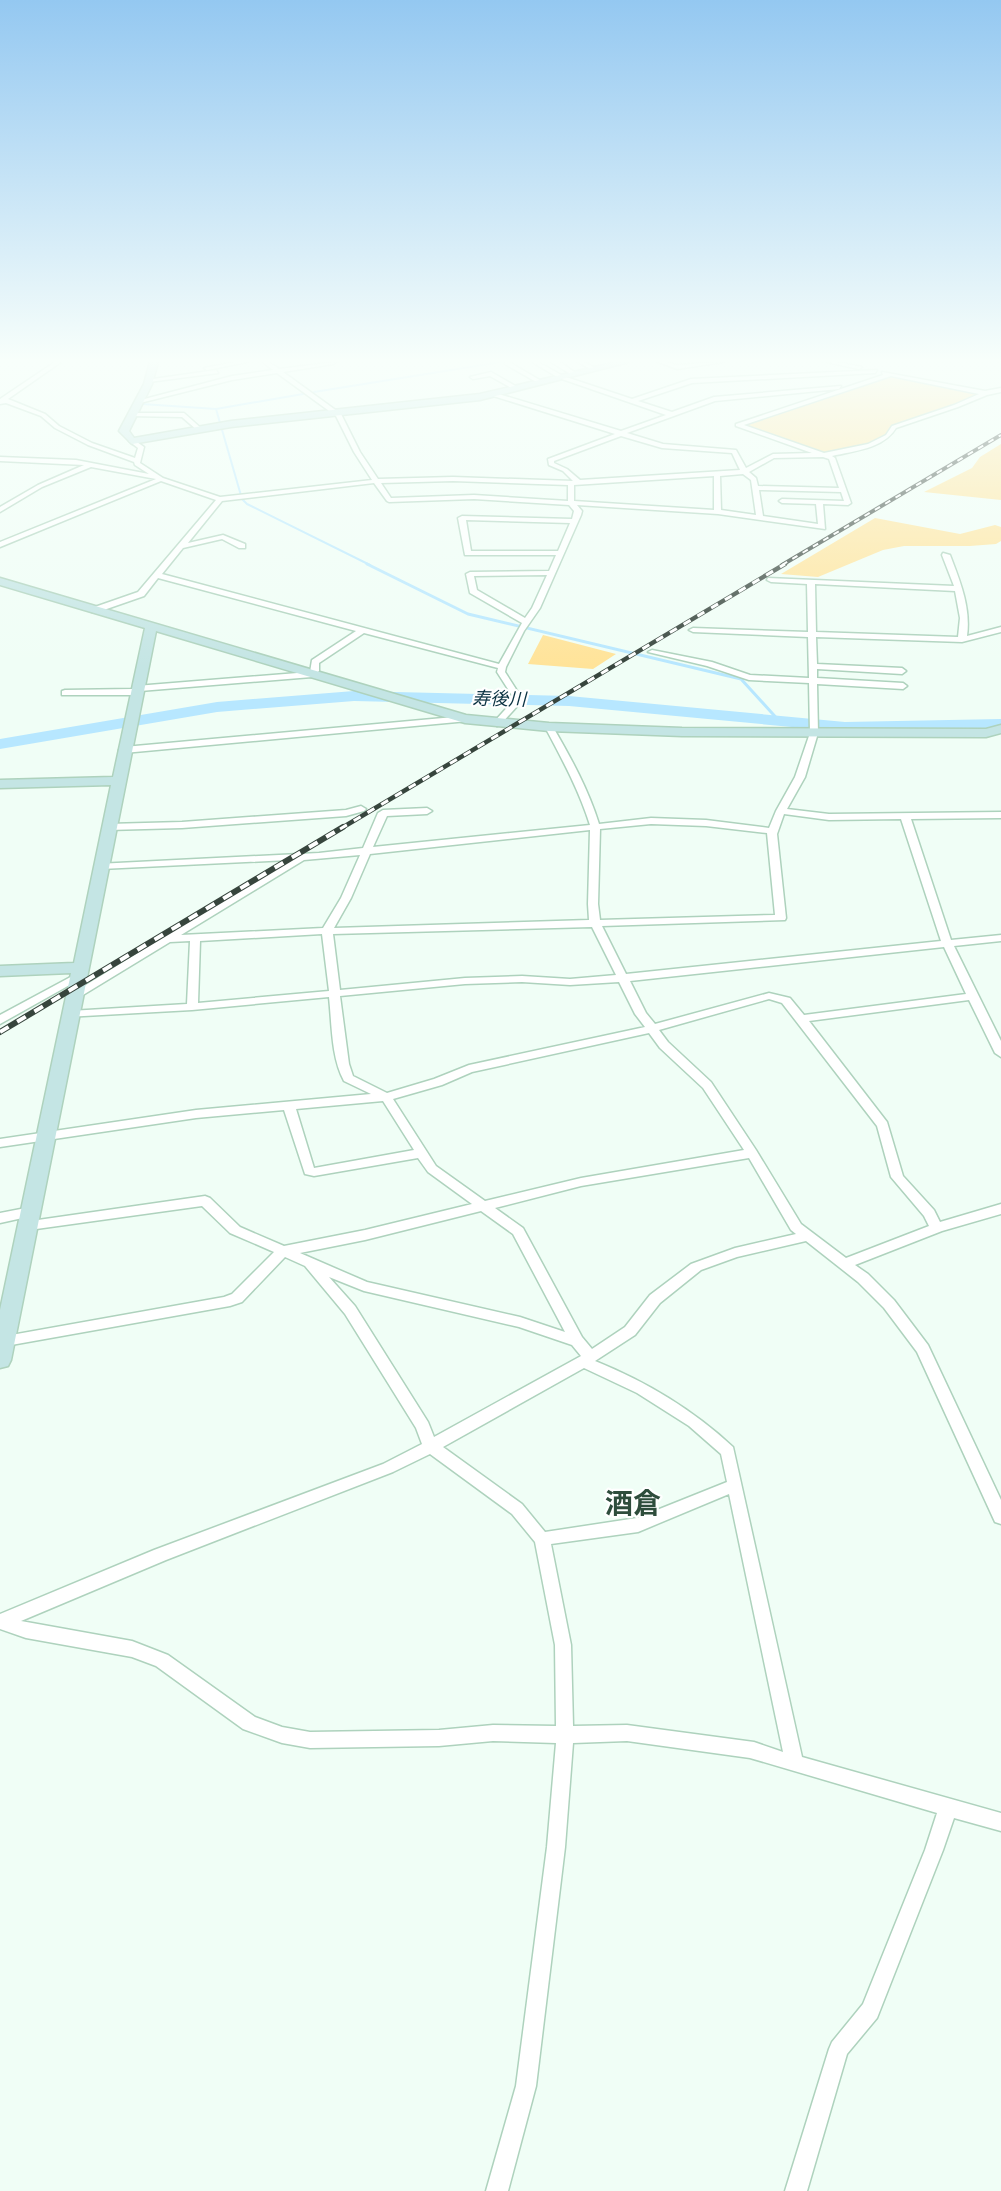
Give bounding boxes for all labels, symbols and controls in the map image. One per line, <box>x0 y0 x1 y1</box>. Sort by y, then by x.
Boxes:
water label: 寿後川 <box>472 687 528 712</box>
district label: 酒倉 <box>605 1485 661 1522</box>

